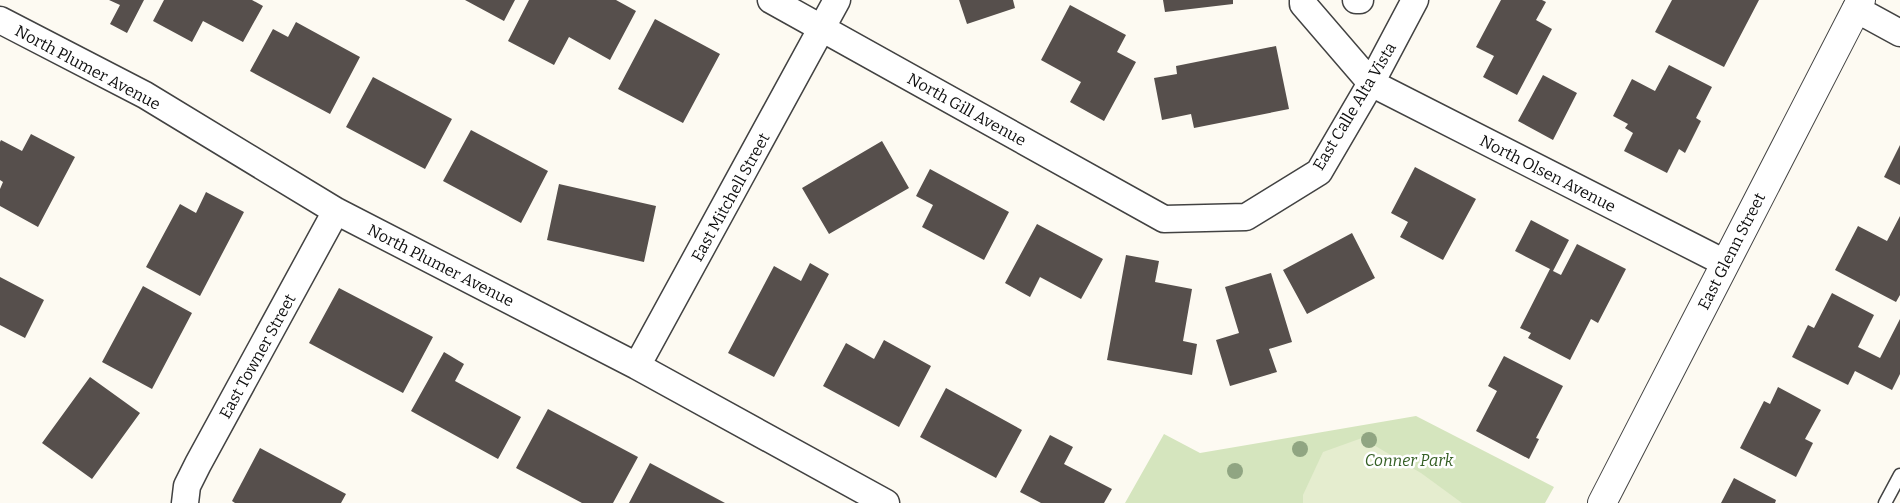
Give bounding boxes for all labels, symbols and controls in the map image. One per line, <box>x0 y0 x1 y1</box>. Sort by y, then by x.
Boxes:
street label: North Plumer Avenue <box>12 21 164 114</box>
street label: East Calle Alta Vista <box>1309 39 1400 173</box>
street label: North Gill Avenue <box>904 69 1029 150</box>
street label: East Mitchell Street <box>687 130 774 265</box>
street label: North Olsen Avenue <box>1477 131 1619 216</box>
street label: East Glenn Street <box>1694 189 1769 313</box>
street label: North Plumer Avenue <box>364 220 517 311</box>
street label: East Towner Street <box>215 290 300 422</box>
park label: Conner Park <box>1365 451 1454 470</box>

